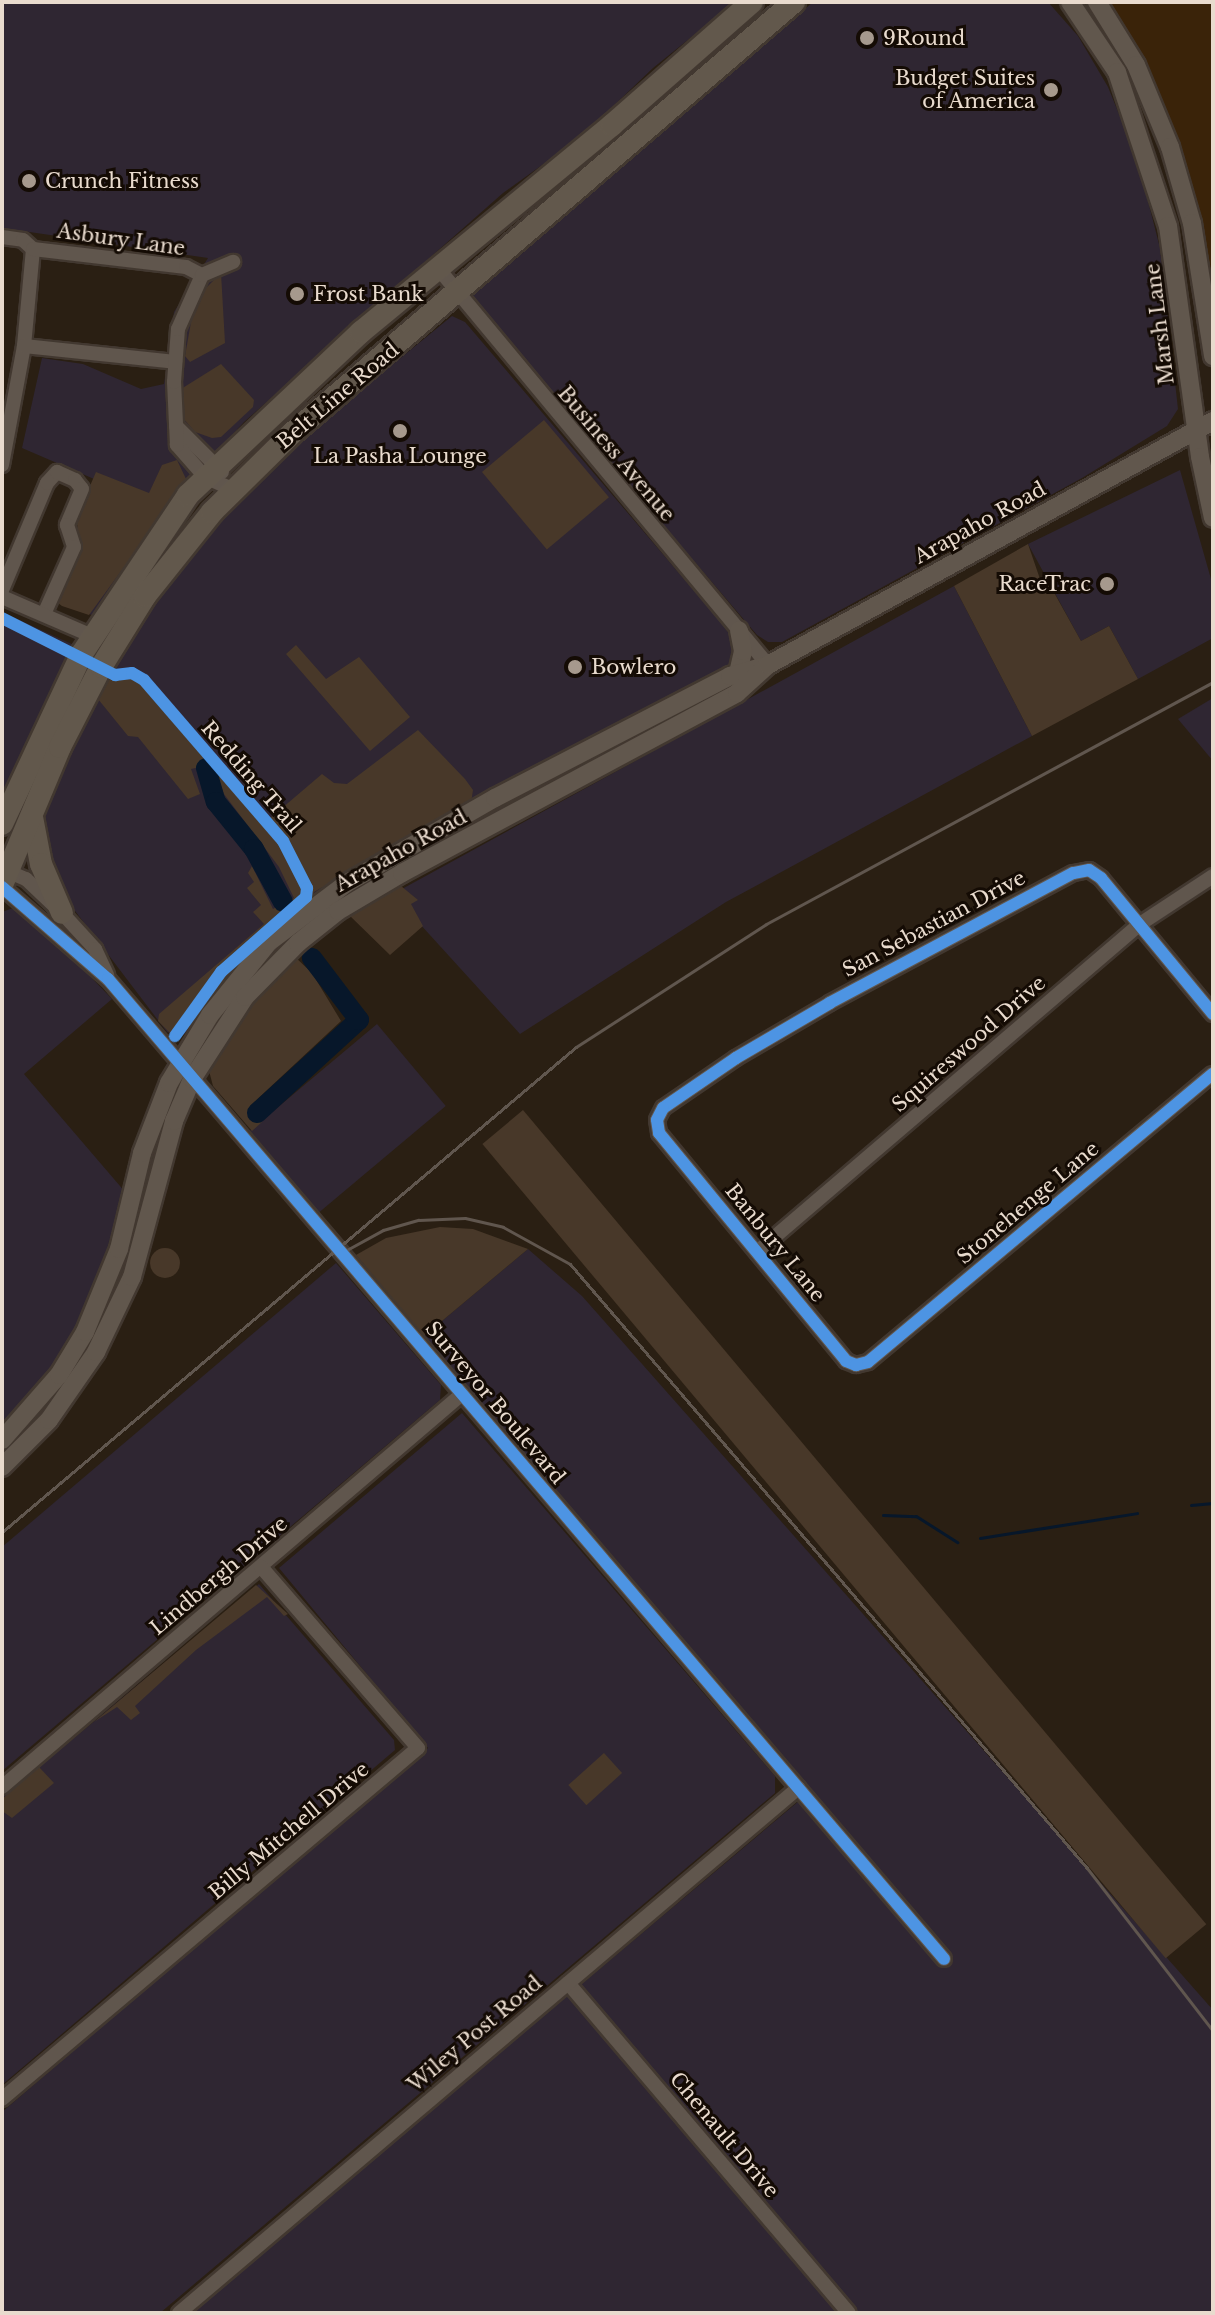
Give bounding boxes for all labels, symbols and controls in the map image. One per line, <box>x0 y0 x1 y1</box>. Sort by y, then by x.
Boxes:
place label: 9Round <box>883 26 965 50</box>
marker: 9Round <box>858 29 876 47</box>
place label: Budget Suites of America <box>895 66 1035 113</box>
marker: Budget Suites of America <box>1042 81 1060 99</box>
place label: Crunch Fitness <box>45 169 199 193</box>
marker: Crunch Fitness <box>20 172 38 190</box>
street label: Asbury Lane <box>55 219 187 261</box>
street label: Marsh Lane <box>1141 262 1179 386</box>
place label: Frost Bank <box>313 282 424 306</box>
marker: Frost Bank <box>288 285 306 303</box>
street label: Belt Line Road <box>272 338 404 454</box>
street label: Business Avenue <box>552 381 680 527</box>
marker: La Pasha Lounge <box>391 422 409 440</box>
place label: La Pasha Lounge <box>313 444 487 468</box>
street label: Arapaho Road <box>910 477 1050 569</box>
place label: RaceTrac <box>998 572 1091 596</box>
marker: RaceTrac <box>1098 575 1116 593</box>
place label: Bowlero <box>591 655 676 679</box>
marker: Bowlero <box>566 658 584 676</box>
street label: Redding Trail <box>196 716 306 838</box>
street label: Arapaho Road <box>331 805 471 897</box>
street label: San Sebastian Drive <box>839 866 1029 982</box>
street label: Squireswood Drive <box>887 971 1051 1117</box>
street label: Stonehenge Lane <box>952 1137 1104 1269</box>
street label: Banbury Lane <box>720 1179 830 1307</box>
street label: Surveyor Boulevard <box>420 1317 570 1489</box>
street label: Lindbergh Drive <box>146 1512 292 1640</box>
street label: Billy Mitchell Drive <box>204 1757 374 1905</box>
street label: Wiley Post Road <box>403 1971 547 2097</box>
street label: Chenault Drive <box>665 2067 783 2203</box>

